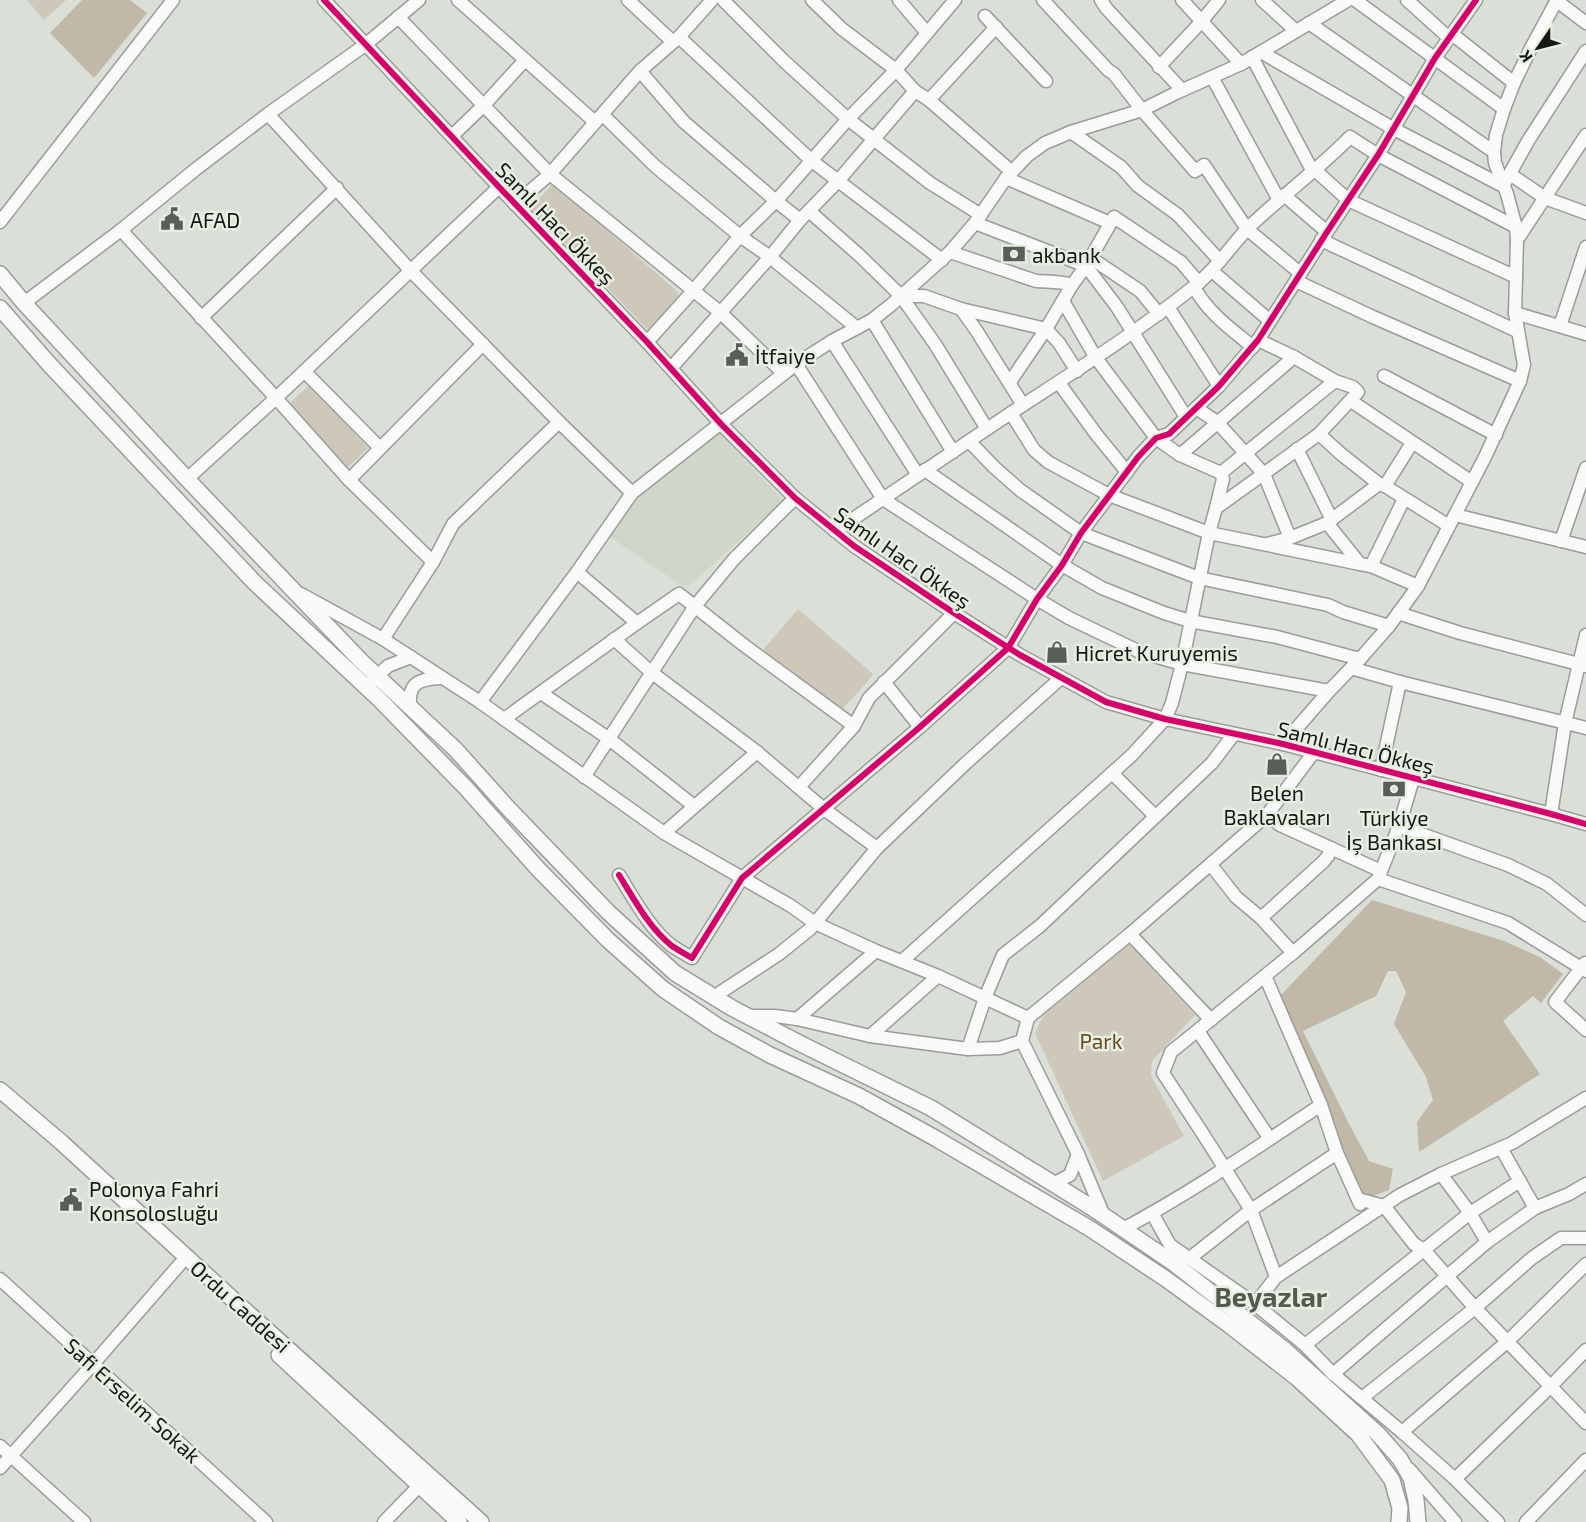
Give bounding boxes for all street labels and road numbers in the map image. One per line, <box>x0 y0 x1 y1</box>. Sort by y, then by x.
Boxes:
street label: Samlı Hacı Ökkeş <box>490 157 621 291</box>
street label: Samlı Hacı Ökkeş <box>829 501 976 615</box>
street label: Samlı Hacı Ökkeş <box>1275 715 1437 781</box>
street label: Ordu Caddesi <box>186 1255 296 1357</box>
street label: Safi Erselim Sokak <box>60 1333 206 1468</box>

